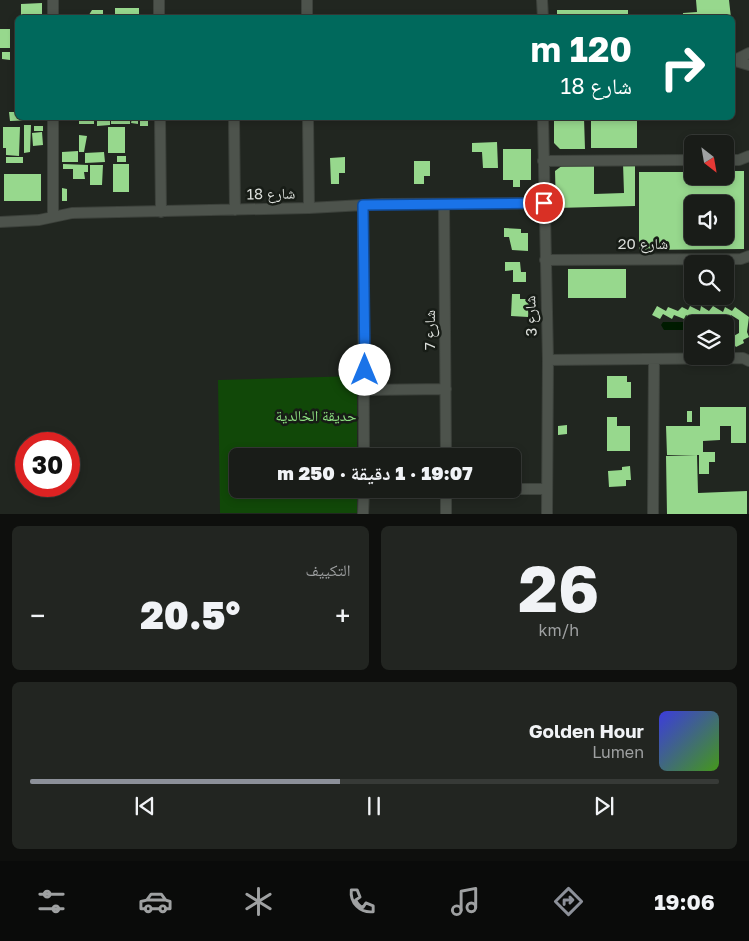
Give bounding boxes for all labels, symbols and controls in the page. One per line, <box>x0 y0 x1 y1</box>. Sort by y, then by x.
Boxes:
text: 120 m <box>530 28 632 70</box>
icon: right <box>650 35 715 100</box>
text: شارع 18 <box>561 72 632 99</box>
north arrow <box>684 135 734 185</box>
map controls <box>684 135 734 365</box>
pin <box>523 182 565 224</box>
street label: شارع 18 <box>246 184 296 204</box>
icon: arrive <box>530 189 558 217</box>
button: sound <box>684 195 734 245</box>
street label: شارع 20 <box>618 234 668 254</box>
button: search <box>684 255 734 305</box>
street label: شارع 3 <box>520 295 542 337</box>
street label: شارع 7 <box>420 310 440 350</box>
button: layers <box>684 315 734 365</box>
position arrow <box>338 343 390 395</box>
park label: حديقة الخالدية <box>276 406 357 424</box>
speed limit sign: 30 <box>15 432 80 497</box>
text: 19:07 · 1 دقيقة · 250 m <box>277 461 473 484</box>
text: 26 <box>518 548 599 626</box>
text: التكييف <box>306 560 351 580</box>
text: 20.5° <box>140 592 240 637</box>
text: − <box>30 599 45 632</box>
text: + <box>335 599 350 632</box>
text: km/h <box>538 620 579 640</box>
text: Golden Hour <box>529 719 644 742</box>
text: Lumen <box>592 742 644 762</box>
icon: previous <box>131 792 159 820</box>
icon: pause <box>360 792 388 820</box>
icon: next <box>590 792 618 820</box>
icon: filters <box>34 884 69 919</box>
icon: car <box>138 884 173 919</box>
icon: climate <box>241 884 276 919</box>
icon: phone <box>344 884 379 919</box>
icon: music <box>448 884 483 919</box>
icon: directions <box>551 884 586 919</box>
text: 19:06 <box>654 888 715 915</box>

